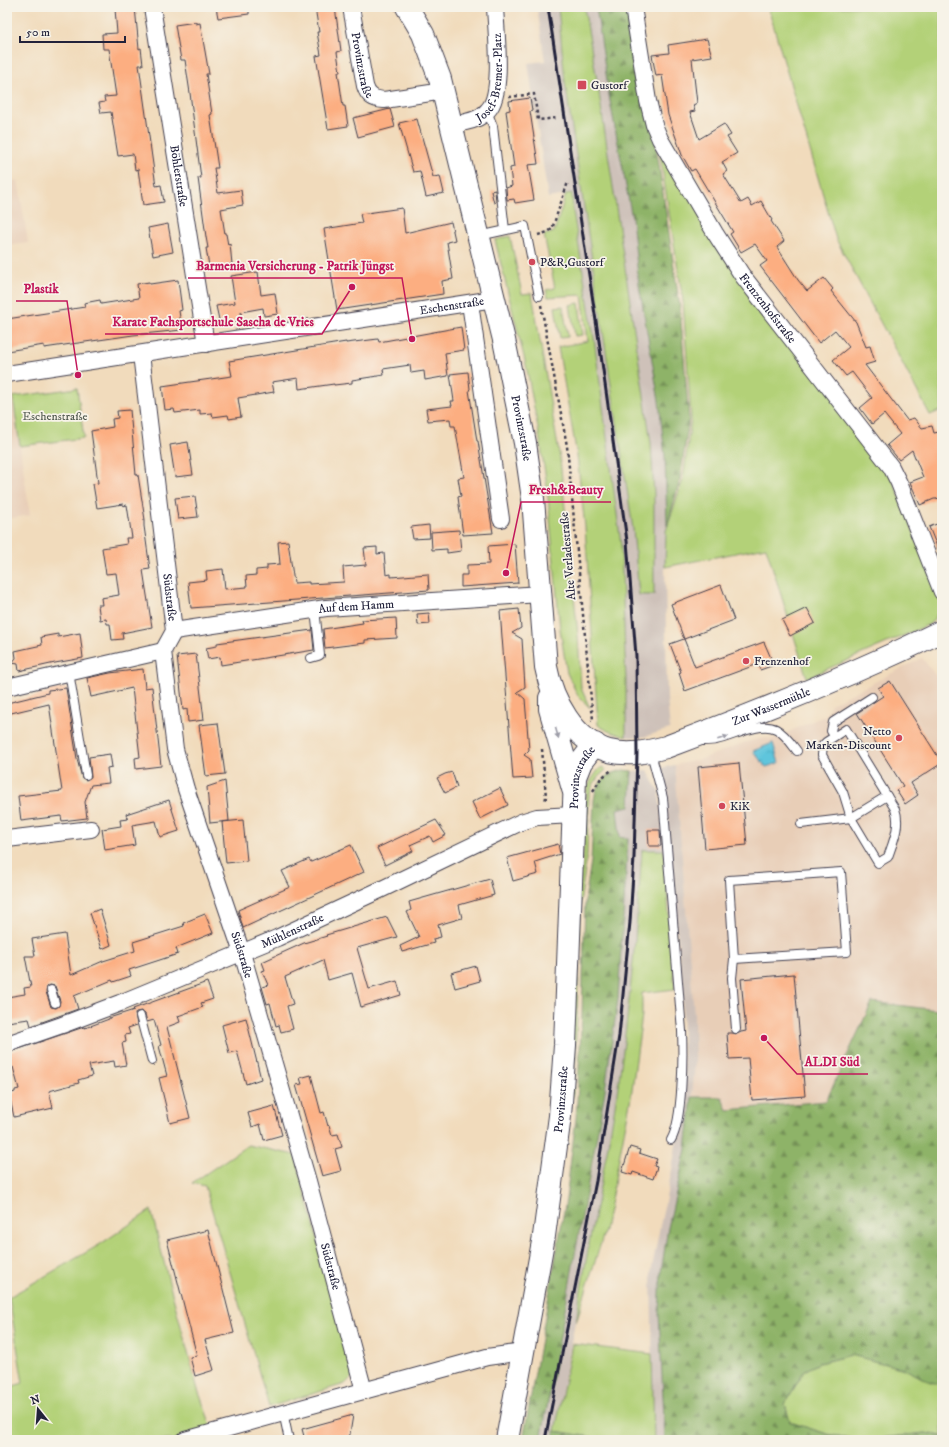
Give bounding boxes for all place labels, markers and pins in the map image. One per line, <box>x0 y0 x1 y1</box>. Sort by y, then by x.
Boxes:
place label: Gustorf <box>591 78 629 93</box>
marker: Gustorf <box>576 79 588 91</box>
callout: Barmenia Versicherung - Patrik Jüngst <box>188 253 402 278</box>
place label: P&R,Gustorf <box>540 255 606 270</box>
marker: P&R,Gustorf <box>527 257 537 267</box>
callout: Plastik <box>16 276 67 301</box>
callout: Karate Fachsportschule Sascha de Vries <box>105 309 322 334</box>
callout: Fresh&Beauty <box>521 477 611 502</box>
place label: Frenzenhof <box>754 654 811 669</box>
marker: Frenzenhof <box>741 656 751 666</box>
place label: Netto Marken-Discount <box>806 724 891 753</box>
marker: Netto Marken-Discount <box>894 733 904 743</box>
place label: KiK <box>730 799 751 814</box>
marker: KiK <box>717 801 727 811</box>
callout: ALDI Süd <box>797 1049 868 1074</box>

